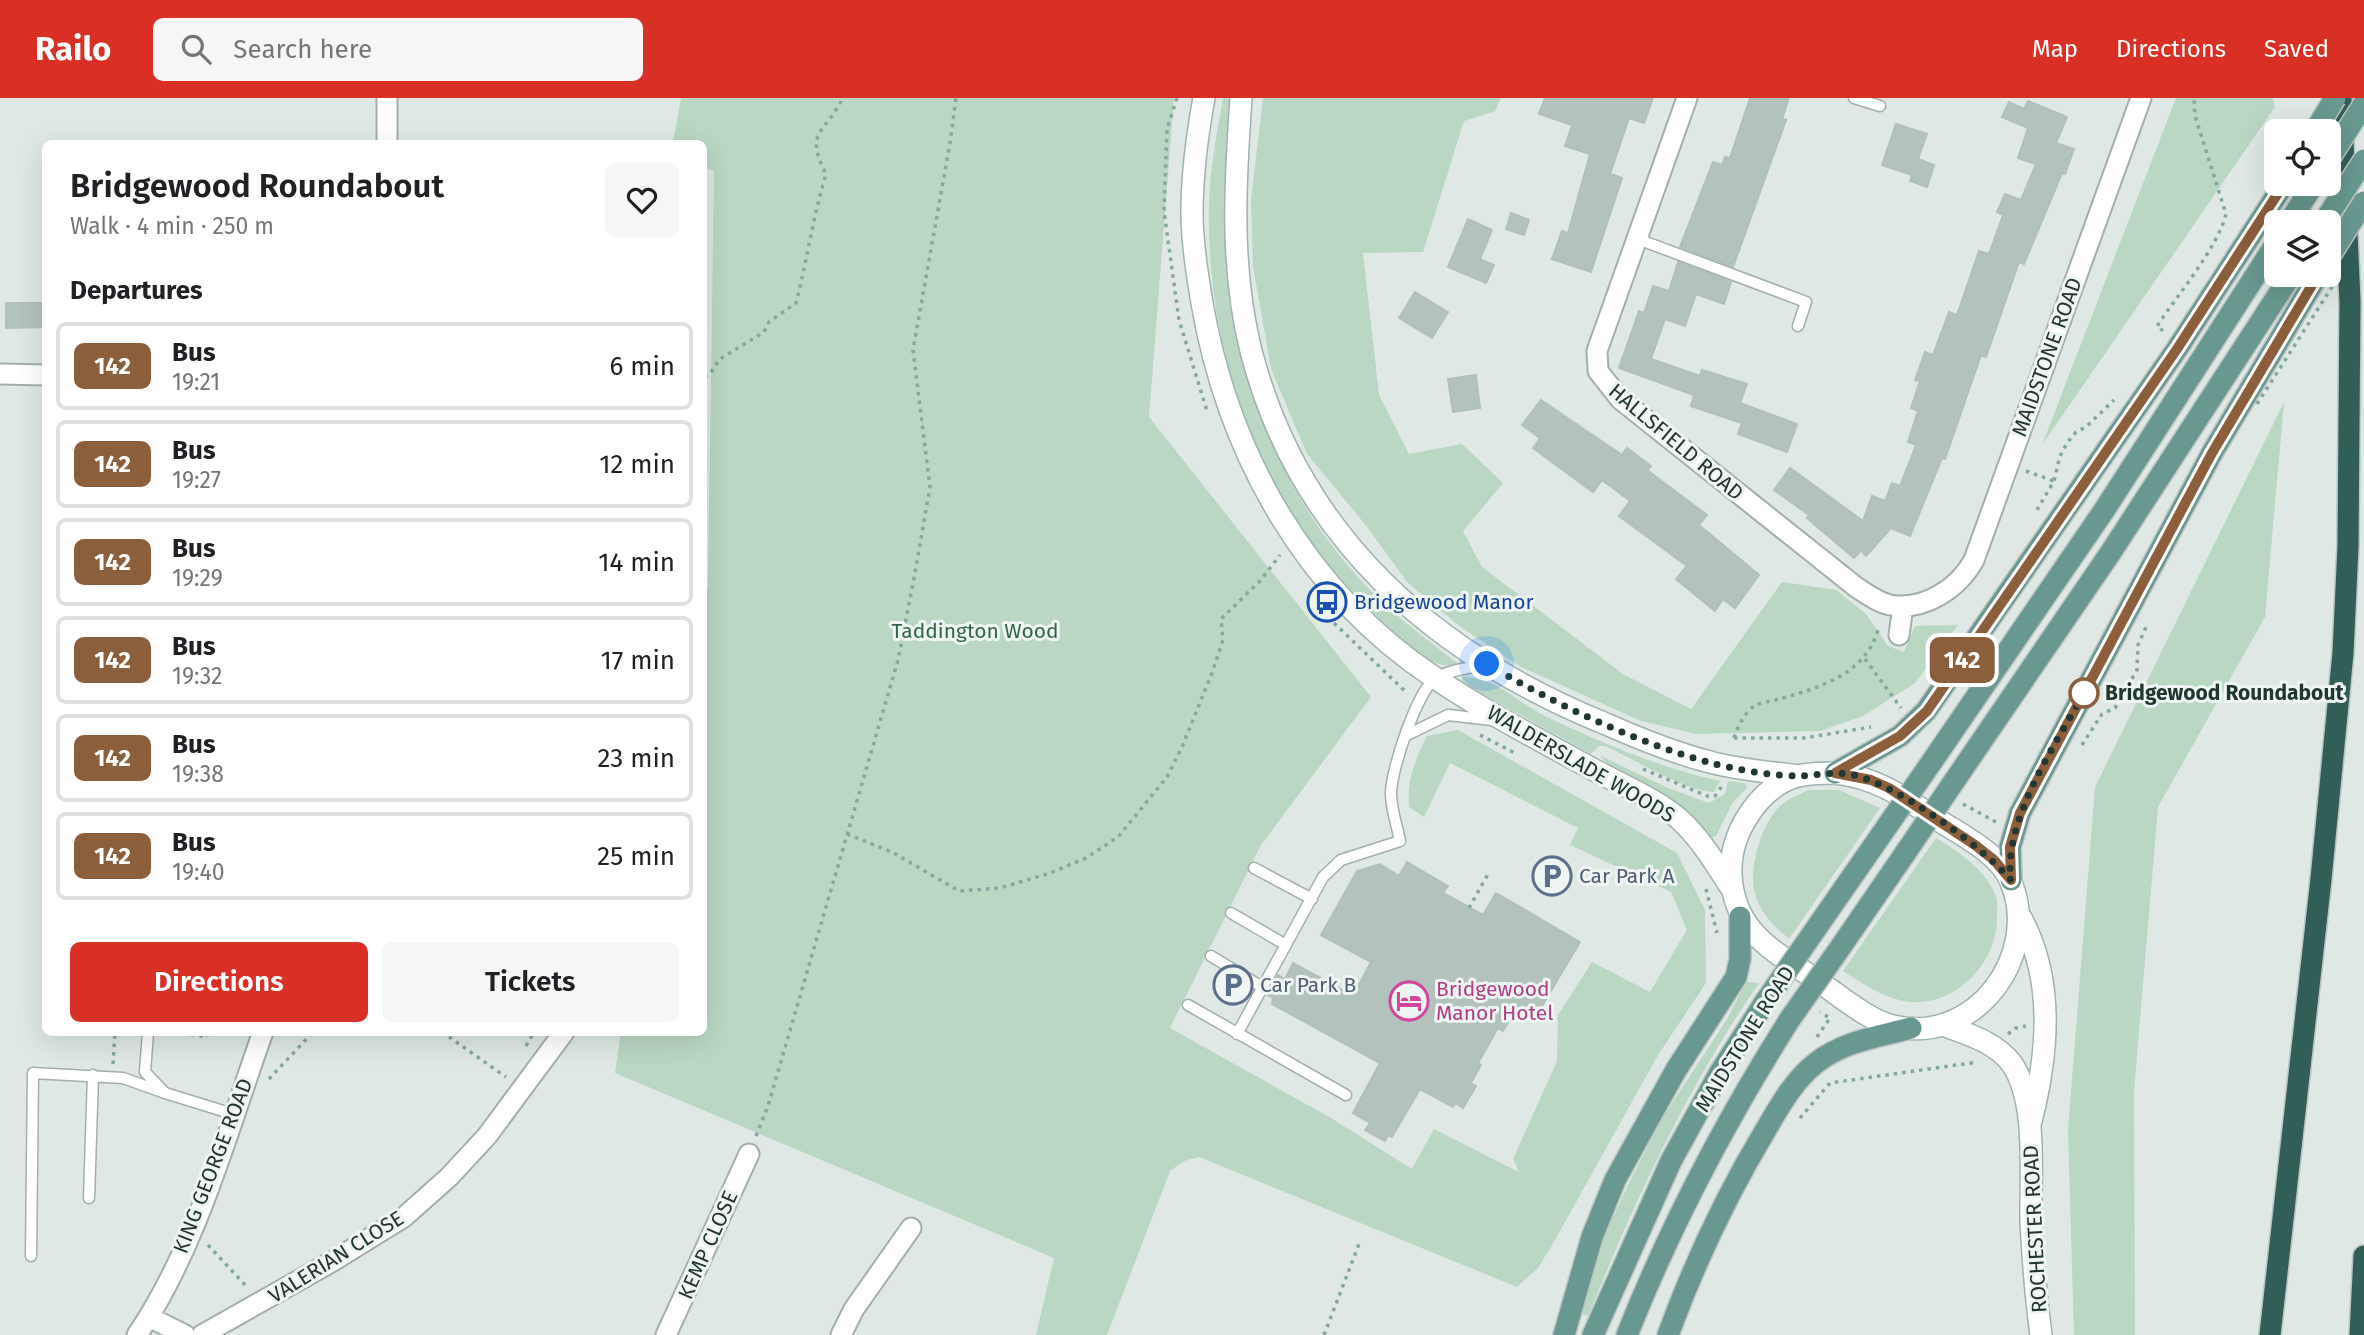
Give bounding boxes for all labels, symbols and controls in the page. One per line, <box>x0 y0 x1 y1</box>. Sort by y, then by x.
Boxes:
search box <box>153 18 643 81</box>
text: Railo <box>35 29 111 69</box>
icon: search <box>177 30 215 68</box>
text: Search here <box>233 34 372 65</box>
text: Map <box>2032 35 2078 63</box>
text: Directions <box>2116 35 2226 63</box>
text: Saved <box>2264 35 2329 63</box>
map controls <box>2264 119 2341 287</box>
button: locate <box>2264 119 2341 196</box>
button: heart <box>605 163 679 237</box>
text: Bridgewood Roundabout <box>70 166 444 206</box>
button: layers <box>2264 210 2341 287</box>
text: Walk · 4 min · 250 m <box>70 212 274 240</box>
street label: MAIDSTONE ROAD <box>2006 274 2088 440</box>
text: Departures <box>70 275 203 306</box>
text: Bus <box>172 337 215 368</box>
text: 6 min <box>609 351 675 382</box>
text: 142 <box>94 352 131 380</box>
text: 19:21 <box>172 368 220 396</box>
street label: HALLSFIELD ROAD <box>1603 378 1749 506</box>
text: Bus <box>172 435 215 466</box>
text: 12 min <box>599 449 675 480</box>
text: 142 <box>94 450 131 478</box>
text: 19:27 <box>172 466 221 494</box>
text: Bus <box>172 533 215 564</box>
text: 14 min <box>598 547 675 578</box>
text: 142 <box>94 548 131 576</box>
text: 19:29 <box>172 564 223 592</box>
bus stop icon: Bridgewood Manor <box>1306 581 1348 623</box>
place label: Bridgewood Manor <box>1354 589 1534 615</box>
park label: Taddington Wood <box>891 618 1059 644</box>
text: Bus <box>172 631 215 662</box>
line badge: 142 <box>1922 637 2002 683</box>
text: 17 min <box>600 645 675 676</box>
text: 142 <box>94 646 131 674</box>
your location <box>1469 646 1504 681</box>
text: 142 <box>1944 646 1980 674</box>
text: 19:32 <box>172 662 222 690</box>
marker: Bridgewood Roundabout <box>2069 678 2099 708</box>
place label: Bridgewood Roundabout <box>2105 680 2344 706</box>
street label: WALDERSLADE WOODS <box>1482 700 1680 828</box>
text: Bus <box>172 729 215 760</box>
text: 23 min <box>598 743 675 774</box>
text: 142 <box>94 744 131 772</box>
text: 19:38 <box>172 760 224 788</box>
text: Bus <box>172 827 215 858</box>
text: 25 min <box>597 841 675 872</box>
text: 142 <box>94 842 131 870</box>
parking icon: Car Park A <box>1531 855 1573 897</box>
text: 19:40 <box>172 858 225 886</box>
place label: Car Park A <box>1579 863 1675 889</box>
button: Directions <box>70 942 368 1022</box>
button: Tickets <box>382 942 679 1022</box>
street label: MAIDSTONE ROAD <box>1690 961 1800 1117</box>
parking icon: Car Park B <box>1212 964 1254 1006</box>
place label: Car Park B <box>1260 972 1356 998</box>
place label: Bridgewood Manor Hotel <box>1436 976 1553 1026</box>
hotel icon: Bridgewood Manor Hotel <box>1388 980 1430 1022</box>
street label: KING GEORGE ROAD <box>168 1075 258 1257</box>
street label: ROCHESTER ROAD <box>2018 1145 2052 1313</box>
street label: KEMP CLOSE <box>672 1187 744 1303</box>
street label: VALERIAN CLOSE <box>264 1205 408 1309</box>

